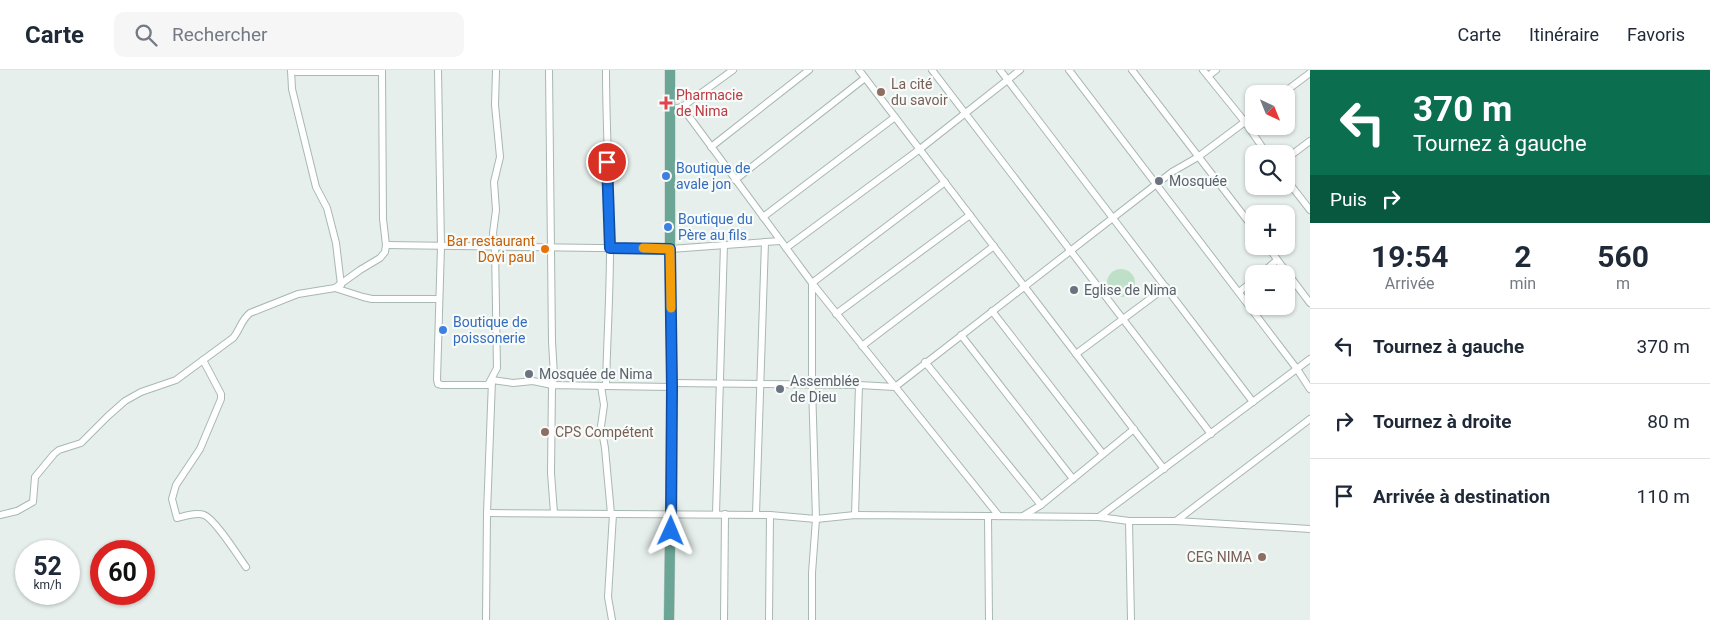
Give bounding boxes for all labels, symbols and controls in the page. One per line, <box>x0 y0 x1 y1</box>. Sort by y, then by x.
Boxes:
search box <box>114 12 464 57</box>
text: Carte <box>25 21 84 49</box>
icon: search <box>132 21 160 49</box>
text: Rechercher <box>172 23 267 46</box>
text: Carte <box>1458 24 1501 45</box>
text: Itinéraire <box>1529 24 1599 45</box>
text: Favoris <box>1627 24 1685 45</box>
place label: La cité du savoir <box>891 76 948 108</box>
north arrow <box>1245 85 1295 135</box>
map controls <box>1245 85 1295 315</box>
marker: La cité du savoir <box>875 86 887 98</box>
place label: Pharmacie de Nima <box>676 87 743 119</box>
text: 370 m <box>1413 89 1512 130</box>
icon: left <box>1330 90 1395 155</box>
marker: Pharmacie de Nima <box>660 97 672 109</box>
text: Tournez à gauche <box>1413 131 1587 156</box>
pin <box>586 141 628 183</box>
button: search <box>1245 145 1295 195</box>
icon: arrive <box>593 148 621 176</box>
place label: Boutique de avale jon <box>676 160 750 192</box>
marker: Boutique de avale jon <box>660 170 672 182</box>
place label: Mosquée <box>1169 173 1227 189</box>
marker: Mosquée <box>1153 175 1165 187</box>
icon: right <box>1377 185 1405 213</box>
text: Puis <box>1330 188 1367 211</box>
button: + <box>1245 205 1295 255</box>
place label: Boutique du Père au fils <box>678 211 753 243</box>
marker: Boutique du Père au fils <box>662 221 674 233</box>
place label: Bar restaurant Dovi paul <box>447 233 535 265</box>
text: 19:54 <box>1371 239 1448 274</box>
text: 2 <box>1514 239 1531 274</box>
text: 560 <box>1597 239 1649 274</box>
marker: Bar restaurant Dovi paul <box>539 243 551 255</box>
button: − <box>1245 265 1295 315</box>
text: Arrivée <box>1385 274 1435 293</box>
text: min <box>1509 274 1536 293</box>
text: m <box>1616 274 1630 293</box>
place label: Eglise de Nima <box>1084 282 1177 298</box>
marker: Eglise de Nima <box>1068 284 1080 296</box>
place label: Boutique de poissonerie <box>453 314 527 346</box>
marker: Boutique de poissonerie <box>437 324 449 336</box>
icon: left <box>1330 332 1358 360</box>
text: Tournez à gauche <box>1373 335 1524 358</box>
text: 370 m <box>1637 335 1690 358</box>
place label: Mosquée de Nima <box>539 366 653 382</box>
marker: Mosquée de Nima <box>523 368 535 380</box>
place label: Assemblée de Dieu <box>790 373 859 405</box>
marker: Assemblée de Dieu <box>774 383 786 395</box>
icon: right <box>1330 407 1358 435</box>
text: Tournez à droite <box>1373 410 1512 433</box>
text: 80 m <box>1647 410 1690 433</box>
place label: CPS Compétent <box>555 424 654 440</box>
marker: CPS Compétent <box>539 426 551 438</box>
icon: arrive <box>1330 482 1358 510</box>
text: Arrivée à destination <box>1373 485 1550 508</box>
text: 110 m <box>1637 485 1690 508</box>
position arrow <box>644 504 696 556</box>
speed limit sign: 60 <box>90 540 155 605</box>
place label: CEG NIMA <box>1187 549 1252 565</box>
marker: CEG NIMA <box>1256 551 1268 563</box>
text: 52 <box>33 552 62 581</box>
text: km/h <box>33 578 62 592</box>

